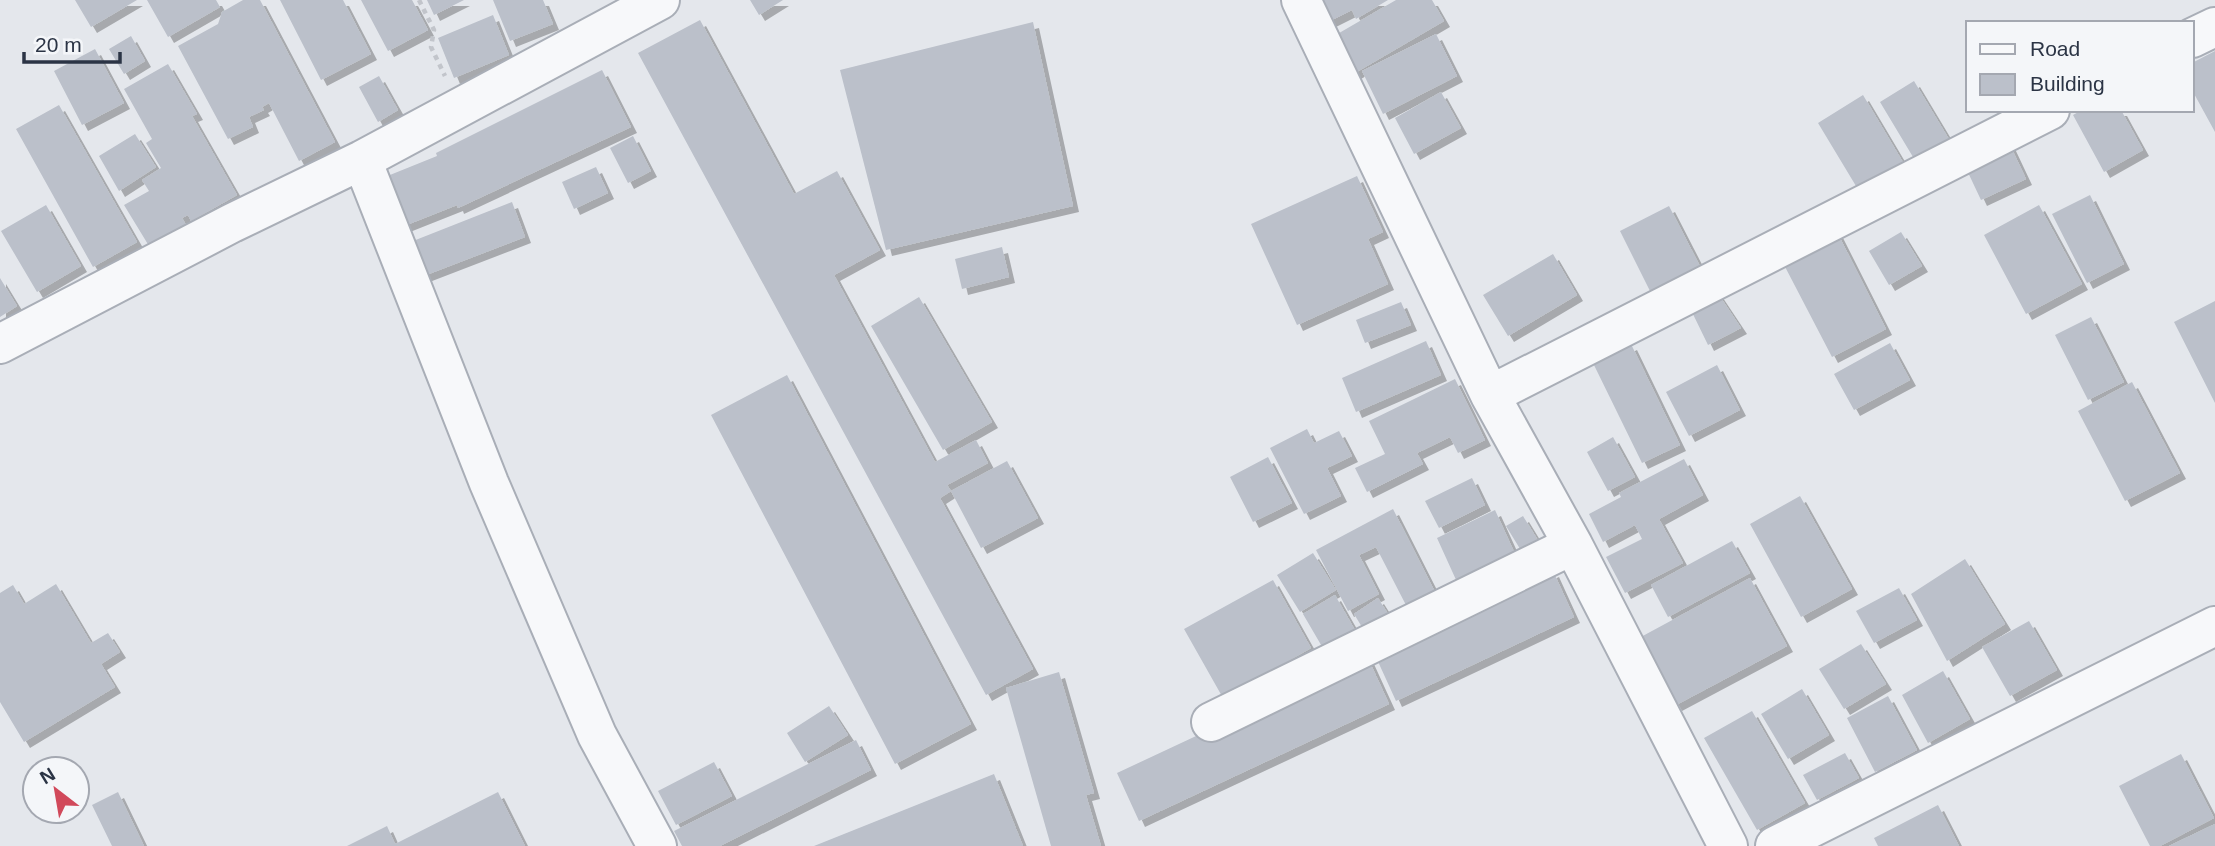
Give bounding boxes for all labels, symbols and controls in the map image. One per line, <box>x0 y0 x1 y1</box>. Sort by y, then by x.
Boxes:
scale bar <box>24 21 121 65</box>
legend <box>1966 21 2194 112</box>
text: 20 m <box>35 33 82 56</box>
text: Road <box>2030 37 2080 60</box>
text: Building <box>2030 72 2105 95</box>
north arrow <box>21 755 91 825</box>
text: N <box>36 763 59 788</box>

